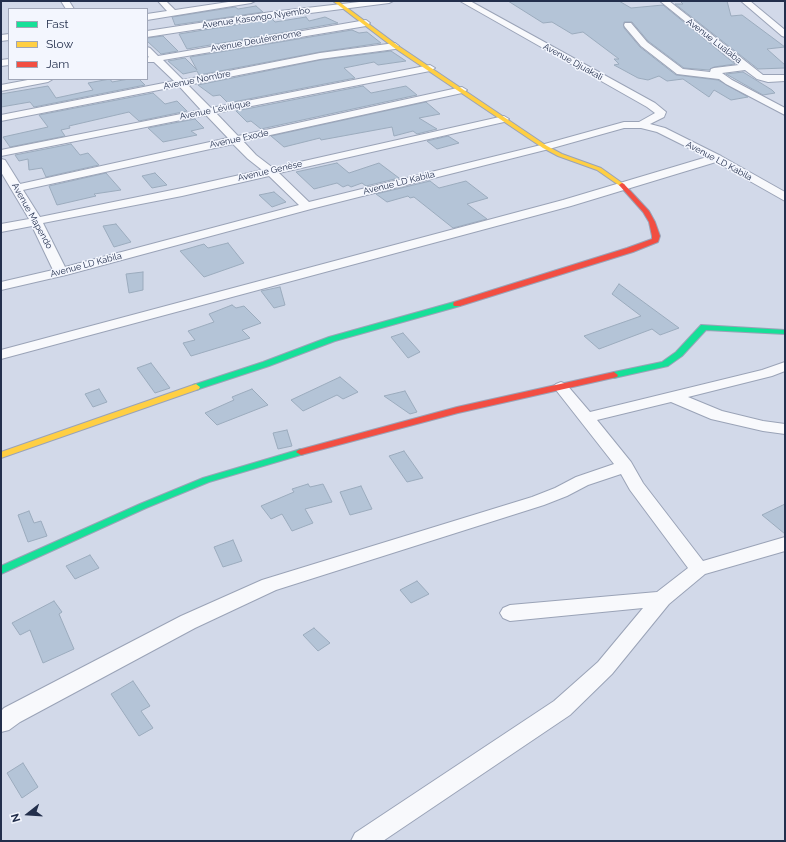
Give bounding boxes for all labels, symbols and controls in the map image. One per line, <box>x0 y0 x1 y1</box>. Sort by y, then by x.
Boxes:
street label: Avenue Kasongo Nyembo <box>201 5 311 31</box>
legend <box>8 8 148 80</box>
street label: Avenue Lualaba <box>684 16 744 66</box>
text: Fast <box>46 17 69 31</box>
street label: Avenue Deutérenome <box>210 28 302 54</box>
text: Slow <box>46 37 73 51</box>
street label: Avenue Djuakali <box>541 41 605 83</box>
text: Jam <box>46 57 69 71</box>
street label: Avenue Nombre <box>162 68 232 92</box>
street label: Avenue Lévitique <box>179 98 251 122</box>
street label: Avenue Exode <box>209 127 269 151</box>
street label: Avenue LD Kabila <box>684 139 754 183</box>
street label: Avenue Genèse <box>237 158 303 184</box>
street label: Avenue LD Kabila <box>362 169 436 197</box>
street label: Avenue Mapendo <box>9 181 55 251</box>
street label: Avenue LD Kabila <box>49 250 123 280</box>
north arrow <box>8 794 48 834</box>
text: N <box>9 812 23 824</box>

